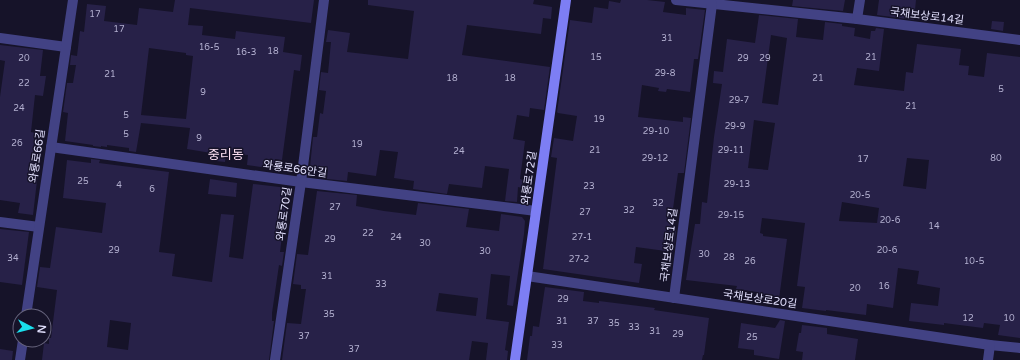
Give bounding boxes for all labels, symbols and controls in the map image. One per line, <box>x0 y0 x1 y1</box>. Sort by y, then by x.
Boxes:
street label: 국채보상로14길 <box>889 5 965 27</box>
house number: 17 <box>89 9 101 20</box>
house number: 17 <box>113 24 125 35</box>
house number: 31 <box>661 33 673 44</box>
house number: 16-5 <box>199 42 220 53</box>
house number: 18 <box>267 46 279 57</box>
house number: 16-3 <box>236 47 256 58</box>
house number: 15 <box>590 52 602 63</box>
house number: 21 <box>865 52 877 63</box>
house number: 20 <box>18 53 30 64</box>
house number: 29 <box>737 53 749 64</box>
house number: 29 <box>759 53 771 64</box>
house number: 29-8 <box>655 68 676 79</box>
house number: 21 <box>104 69 116 80</box>
house number: 18 <box>446 73 458 84</box>
house number: 18 <box>504 73 516 84</box>
house number: 21 <box>812 73 824 84</box>
house number: 22 <box>18 78 30 89</box>
house number: 5 <box>998 84 1004 95</box>
house number: 9 <box>200 87 206 98</box>
house number: 29-7 <box>729 95 750 106</box>
house number: 21 <box>905 101 917 112</box>
house number: 24 <box>13 103 25 114</box>
house number: 5 <box>123 110 129 121</box>
house number: 19 <box>593 114 605 125</box>
house number: 29-9 <box>725 121 746 132</box>
house number: 29-10 <box>643 126 669 137</box>
street label: 와룡로66길 <box>26 128 48 184</box>
house number: 5 <box>123 129 129 140</box>
house number: 9 <box>196 133 202 144</box>
house number: 26 <box>11 138 23 149</box>
house number: 19 <box>351 139 363 150</box>
house number: 21 <box>589 145 601 156</box>
house number: 29-11 <box>718 145 744 156</box>
house number: 24 <box>453 146 465 157</box>
district label: 중리동 <box>208 147 244 163</box>
street label: 와룡로72길 <box>519 150 539 206</box>
house number: 29-12 <box>642 153 668 164</box>
house number: 80 <box>990 153 1002 164</box>
house number: 17 <box>857 154 869 165</box>
street label: 와룡로66안길 <box>262 158 328 180</box>
house number: 25 <box>77 176 89 187</box>
house number: 29-13 <box>724 179 750 190</box>
house number: 4 <box>116 180 122 191</box>
house number: 23 <box>583 181 595 192</box>
house number: 6 <box>149 184 155 195</box>
street label: 와룡로70길 <box>274 186 294 242</box>
house number: 20-5 <box>850 190 871 201</box>
house number: 32 <box>652 198 664 209</box>
house number: 27 <box>329 202 341 213</box>
house number: 32 <box>623 205 635 216</box>
house number: 27 <box>579 207 591 218</box>
street label: 국채보상로14길 <box>658 207 680 283</box>
house number: 29-15 <box>718 210 744 221</box>
house number: 20-6 <box>880 215 901 226</box>
house number: 14 <box>928 221 940 232</box>
house number: 22 <box>362 228 374 239</box>
house number: 24 <box>390 232 402 243</box>
house number: 27-1 <box>572 232 592 243</box>
house number: 29 <box>324 234 336 245</box>
house number: 30 <box>419 238 431 249</box>
house number: 29 <box>108 245 120 256</box>
house number: 20-6 <box>877 245 898 256</box>
house number: 30 <box>479 246 491 257</box>
house number: 30 <box>698 249 710 260</box>
house number: 28 <box>723 252 735 263</box>
house number: 34 <box>7 253 19 264</box>
house number: 27-2 <box>569 254 589 265</box>
house number: 26 <box>744 256 756 267</box>
house number: 10-5 <box>964 256 985 267</box>
house number: 31 <box>321 271 333 282</box>
house number: 33 <box>375 279 387 290</box>
house number: 16 <box>878 281 890 292</box>
house number: 20 <box>849 283 861 294</box>
street label: 국채보상로20길 <box>722 287 798 311</box>
house number: 29 <box>557 294 569 305</box>
north arrow <box>12 308 52 348</box>
house number: 35 <box>323 309 335 320</box>
house number: 12 <box>962 313 974 324</box>
house number: 10 <box>1003 313 1015 324</box>
house number: 31 <box>556 316 568 327</box>
house number: 37 <box>587 316 599 327</box>
house number: 35 <box>608 318 620 329</box>
house number: 33 <box>628 322 640 333</box>
text: N <box>34 324 48 334</box>
house number: 31 <box>649 326 661 337</box>
house number: 29 <box>672 329 684 340</box>
house number: 37 <box>298 331 310 342</box>
house number: 25 <box>746 332 758 343</box>
house number: 33 <box>551 340 563 351</box>
house number: 37 <box>348 344 360 355</box>

